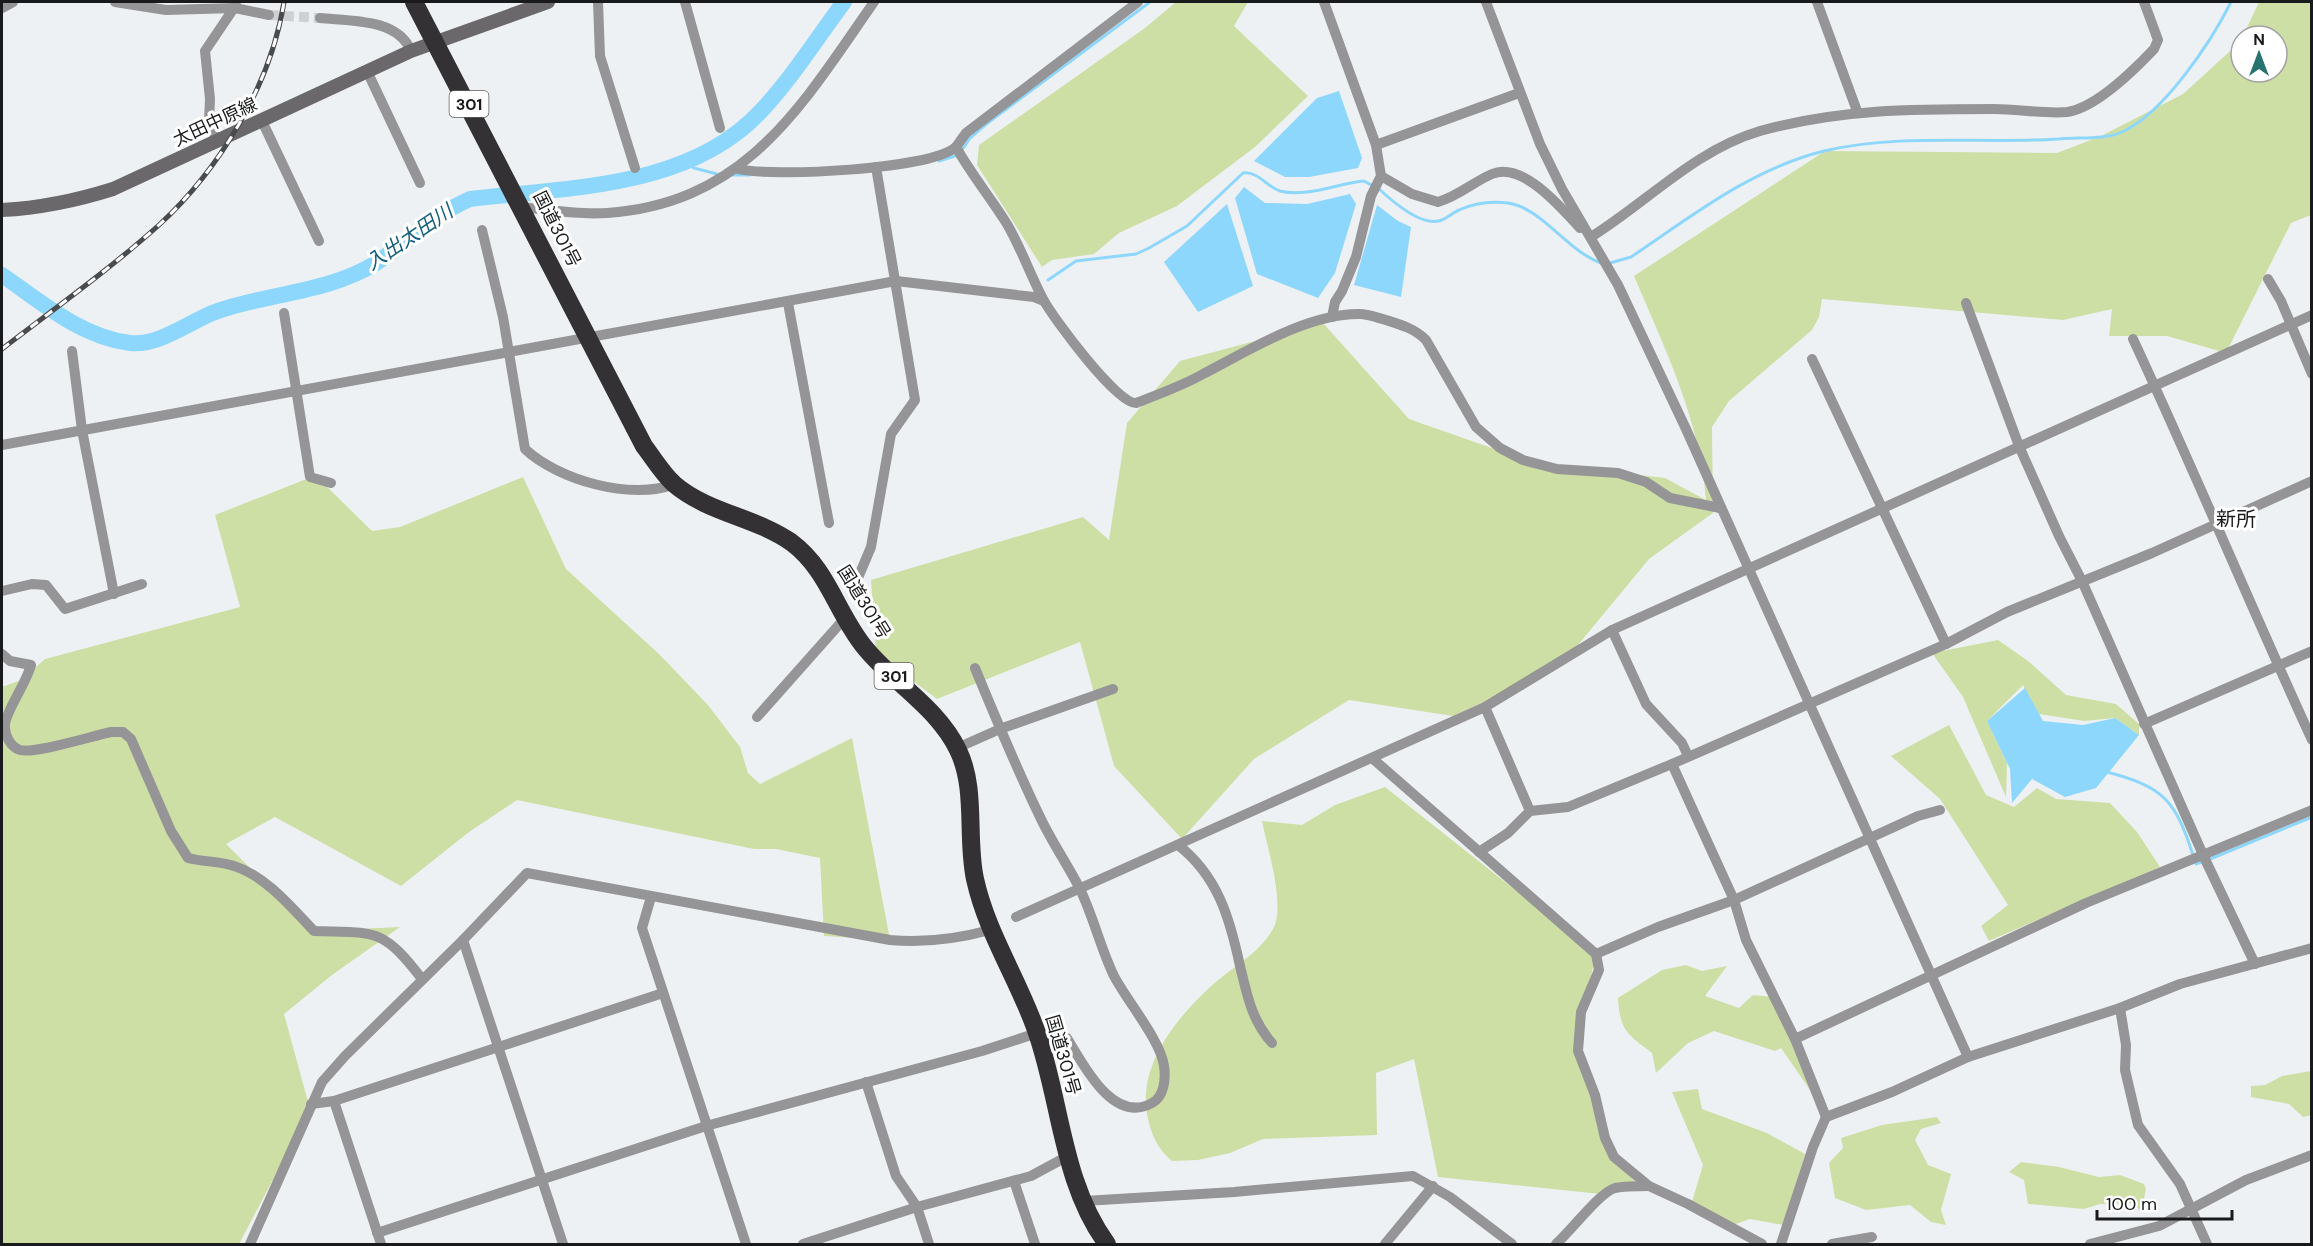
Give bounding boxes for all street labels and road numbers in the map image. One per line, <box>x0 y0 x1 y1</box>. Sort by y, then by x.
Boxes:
road number: 301 <box>450 91 488 117</box>
street label: 太田中原線 <box>169 92 261 152</box>
street label: 国道301号 <box>528 187 586 271</box>
street label: 国道301号 <box>832 561 896 643</box>
road number: 301 <box>874 663 914 689</box>
street label: 国道301号 <box>1040 1012 1086 1098</box>

